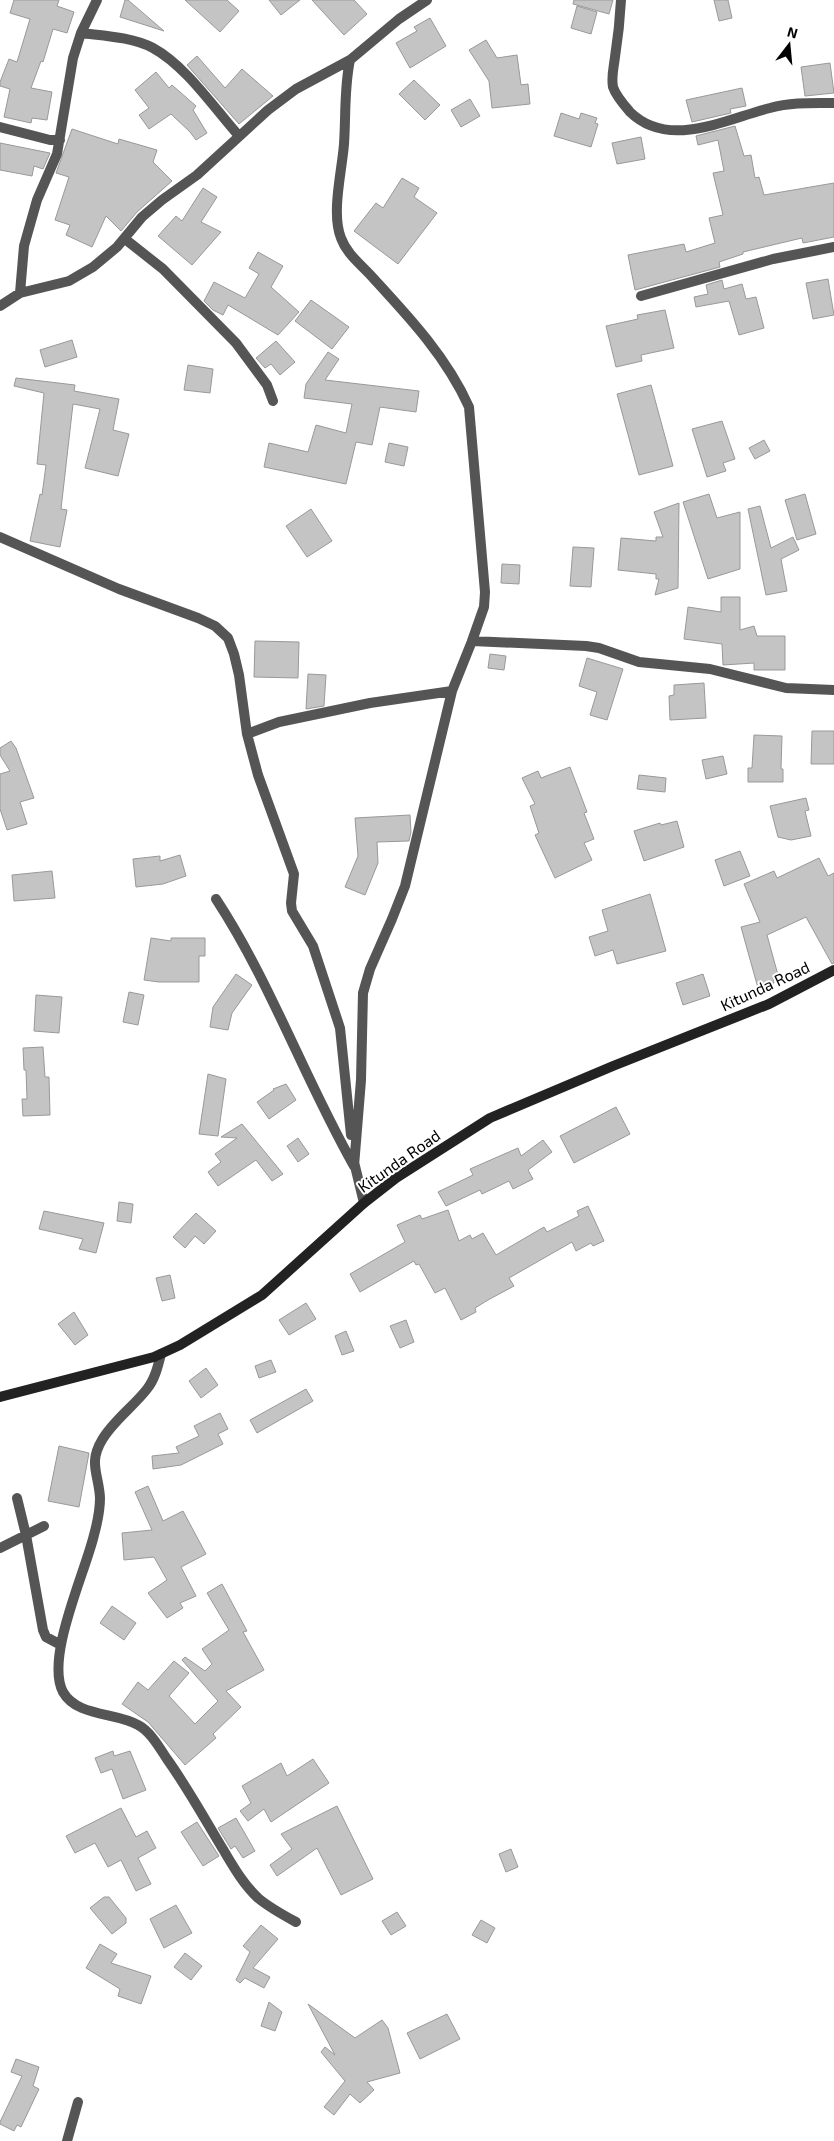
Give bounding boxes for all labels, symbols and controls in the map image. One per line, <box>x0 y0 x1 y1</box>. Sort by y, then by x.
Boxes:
north arrow <box>764 20 814 70</box>
text: N <box>786 22 800 42</box>
street label: Kitunda Road <box>717 957 812 1015</box>
street label: Kitunda Road <box>354 1125 444 1196</box>

